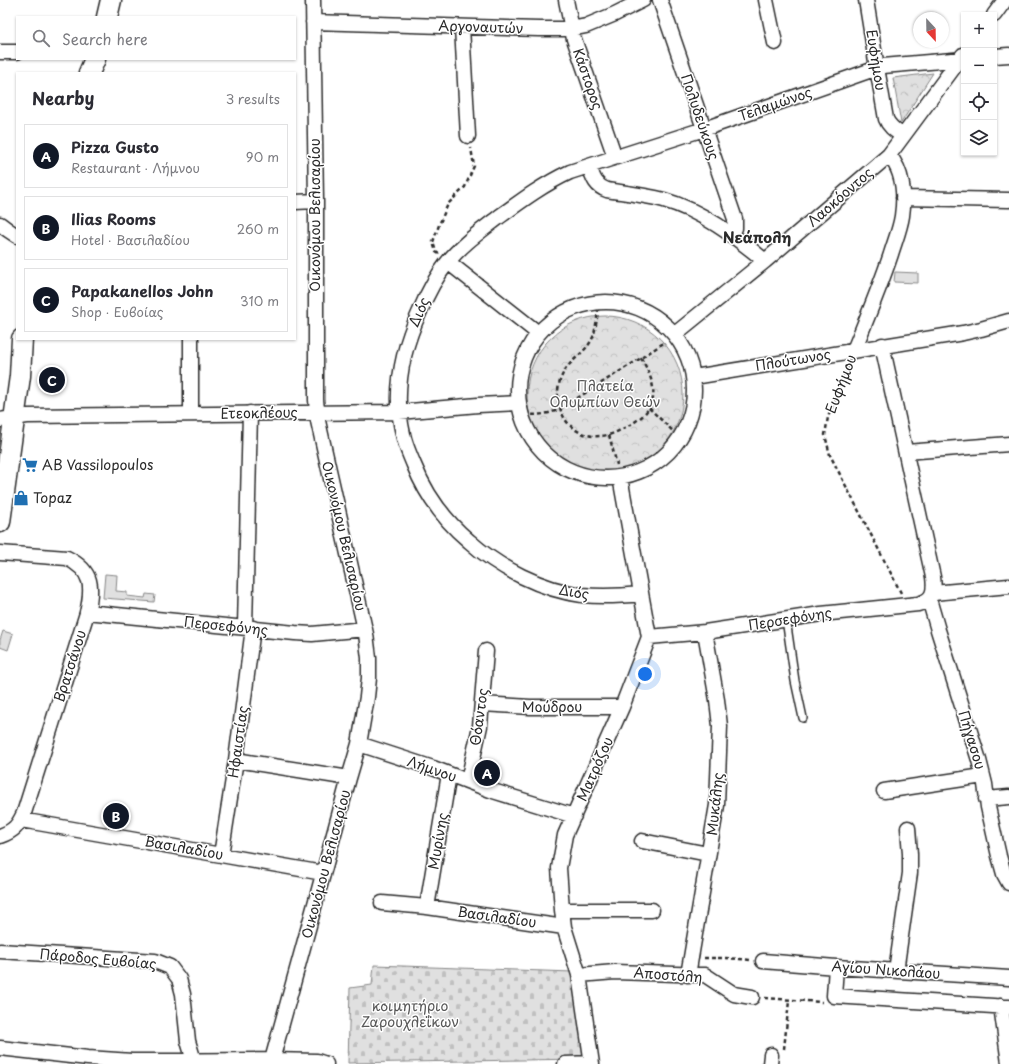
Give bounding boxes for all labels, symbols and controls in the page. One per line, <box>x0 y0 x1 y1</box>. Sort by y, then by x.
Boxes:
north arrow <box>913 12 949 48</box>
map controls <box>961 12 997 156</box>
button: + <box>961 12 997 48</box>
street label: Αργοναυτών <box>438 15 524 38</box>
search box <box>16 16 296 60</box>
icon: search <box>30 27 52 49</box>
text: Search here <box>62 27 148 50</box>
street label: Ευφήμου <box>861 28 892 92</box>
street label: Κάστορος <box>568 45 609 112</box>
button: − <box>961 48 997 84</box>
street label: Πολυδεύκους <box>676 71 725 163</box>
street label: Τελαμώνος <box>735 81 814 126</box>
button: locate <box>961 84 997 120</box>
text: Nearby <box>32 85 94 111</box>
text: 3 results <box>226 89 280 108</box>
button: layers <box>961 120 997 156</box>
text: Pizza Gusto <box>71 135 159 158</box>
street label: Οικονόμου Βελισαρίου <box>304 138 325 292</box>
text: A <box>41 147 51 166</box>
text: 90 m <box>246 147 279 166</box>
text: Restaurant · Λήμνου <box>71 158 200 177</box>
street label: Λαοκόοντος <box>802 162 877 231</box>
text: Ilias Rooms <box>71 207 156 230</box>
text: B <box>42 219 50 238</box>
text: 260 m <box>237 219 279 238</box>
district label: Νεάπολη <box>723 225 791 248</box>
text: Hotel · Βασιλαδίου <box>71 230 190 249</box>
text: Papakanellos John <box>71 279 214 302</box>
text: C <box>41 291 51 310</box>
text: 310 m <box>240 291 279 310</box>
street label: Διός <box>403 294 434 330</box>
text: Shop · Ευβοίας <box>71 302 164 321</box>
street label: Πλούτωνος <box>754 343 832 376</box>
street label: Ευφήμου <box>820 351 861 416</box>
pin: C <box>39 365 65 395</box>
park label: Πλατεία Ολυμπίων Θεών <box>549 375 661 412</box>
street label: Ετεοκλέους <box>220 401 298 424</box>
place label: AB Vassilopoulos <box>42 454 153 475</box>
supermarket icon: AB Vassilopoulos <box>21 456 39 474</box>
street label: Οικονόμου Βελισαρίου <box>317 459 372 613</box>
place label: Topaz <box>33 487 72 508</box>
shop icon: Topaz <box>12 489 30 507</box>
street label: Διός <box>557 579 591 604</box>
street label: Περσεφόνης <box>747 602 833 635</box>
street label: Περσεφόνης <box>183 611 269 640</box>
street label: Βρατσάνου <box>48 627 91 705</box>
your location <box>635 664 655 684</box>
street label: Θόαντος <box>464 687 493 747</box>
street label: Μούδρου <box>522 696 582 717</box>
street label: Ηφαιστίας <box>222 704 253 779</box>
street label: Πήγασου <box>954 708 991 772</box>
street label: Ματρόζου <box>571 733 618 804</box>
street label: Λήμνου <box>405 750 460 787</box>
pin: A <box>474 758 500 788</box>
street label: Μυκάλης <box>701 771 728 837</box>
street label: Οικονόμου Βελισαρίου <box>296 787 356 941</box>
pin: B <box>103 801 129 831</box>
street label: Μυρίνης <box>422 811 453 871</box>
street label: Βασιλαδίου <box>143 830 225 865</box>
street label: Βασιλαδίου <box>456 901 538 932</box>
street label: Πάροδος Ευβοίας <box>39 943 157 974</box>
street label: Αγίου Νικολάου <box>831 955 941 984</box>
street label: Αποστόλη <box>633 962 703 987</box>
park label: κοιμητήριο Ζαρουχλεΐκων <box>361 995 459 1032</box>

